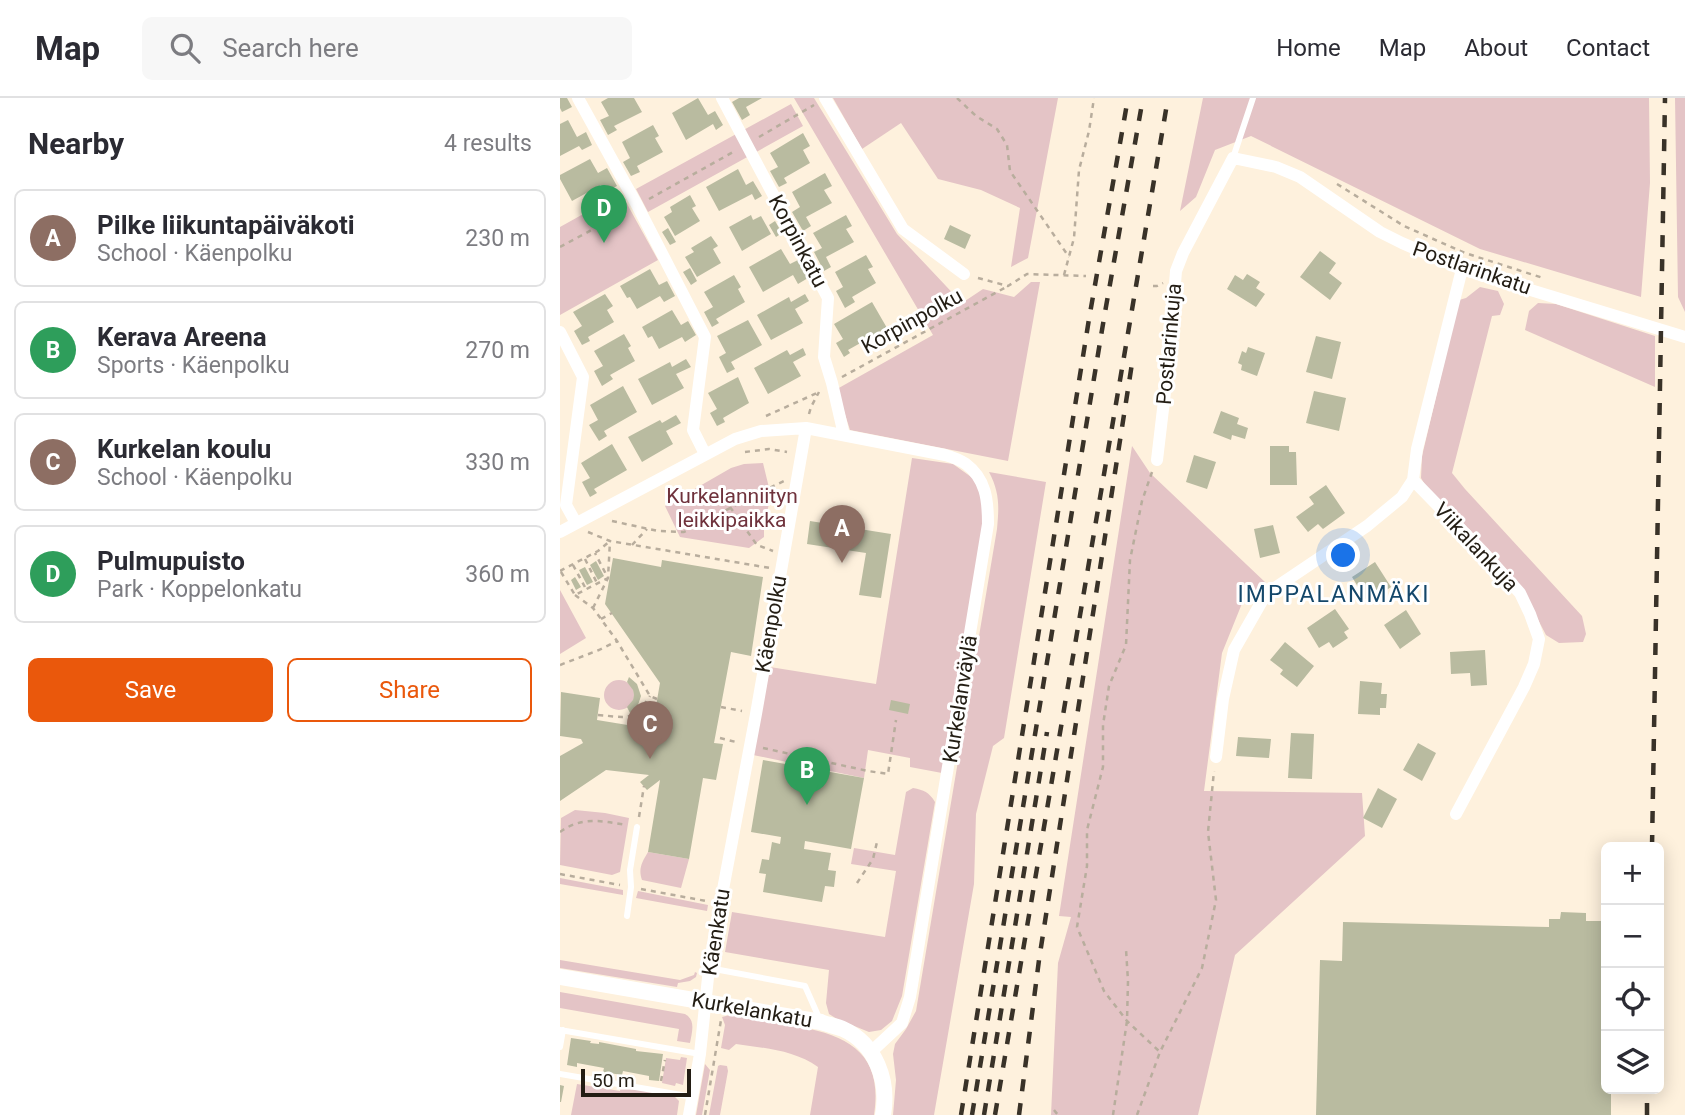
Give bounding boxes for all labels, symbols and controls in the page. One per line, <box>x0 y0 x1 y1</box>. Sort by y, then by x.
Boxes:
search box <box>142 17 632 80</box>
text: Map <box>35 29 100 68</box>
icon: search <box>166 29 204 67</box>
text: Search here <box>222 33 359 63</box>
text: Home <box>1276 34 1341 62</box>
text: Map <box>1379 34 1426 62</box>
text: About <box>1464 34 1528 62</box>
text: Contact <box>1566 34 1650 62</box>
text: Nearby <box>28 126 124 161</box>
text: 4 results <box>444 130 532 157</box>
pin: D <box>581 185 627 243</box>
street label: Korpinkatu <box>764 191 832 291</box>
text: Pilke liikuntapäiväkoti <box>97 210 355 240</box>
text: A <box>45 225 61 252</box>
text: 230 m <box>465 225 530 252</box>
street label: Postlarinkatu <box>1410 237 1534 299</box>
text: School · Käenpolku <box>97 240 292 267</box>
street label: Postlarinkuja <box>1152 282 1186 406</box>
street label: Korpinpolku <box>857 283 967 359</box>
text: Kerava Areena <box>97 322 267 352</box>
text: B <box>46 337 60 364</box>
text: 270 m <box>465 337 530 364</box>
text: Sports · Käenpolku <box>97 352 290 379</box>
text: Kurkelan koulu <box>97 434 271 464</box>
text: C <box>45 449 61 476</box>
text: 330 m <box>465 449 530 476</box>
text: School · Käenpolku <box>97 464 292 491</box>
park label: Kurkelanniityn leikkipaikka <box>666 484 798 532</box>
street label: Viikalankuja <box>1429 498 1523 596</box>
pin: A <box>819 505 865 563</box>
your location <box>1326 538 1360 572</box>
text: Pulmupuisto <box>97 546 245 576</box>
text: D <box>46 561 60 588</box>
text: 360 m <box>465 561 530 588</box>
street label: Käenpolku <box>751 573 791 675</box>
text: Park · Koppelonkatu <box>97 576 302 603</box>
district label: IMPPALANMÄKI <box>1238 581 1430 608</box>
street label: Kurkelanväylä <box>938 633 982 765</box>
button: Save <box>28 658 273 722</box>
button: Share <box>287 658 532 722</box>
pin: C <box>627 701 673 759</box>
pin: B <box>784 747 830 805</box>
map controls <box>1601 842 1664 1094</box>
button: + <box>1601 842 1664 905</box>
street label: Käenkatu <box>697 887 735 977</box>
button: − <box>1601 905 1664 968</box>
button: locate <box>1601 968 1664 1031</box>
street label: Kurkelankatu <box>690 988 814 1032</box>
button: layers <box>1601 1031 1664 1094</box>
scale bar <box>581 1066 691 1098</box>
text: 50 m <box>592 1069 635 1092</box>

